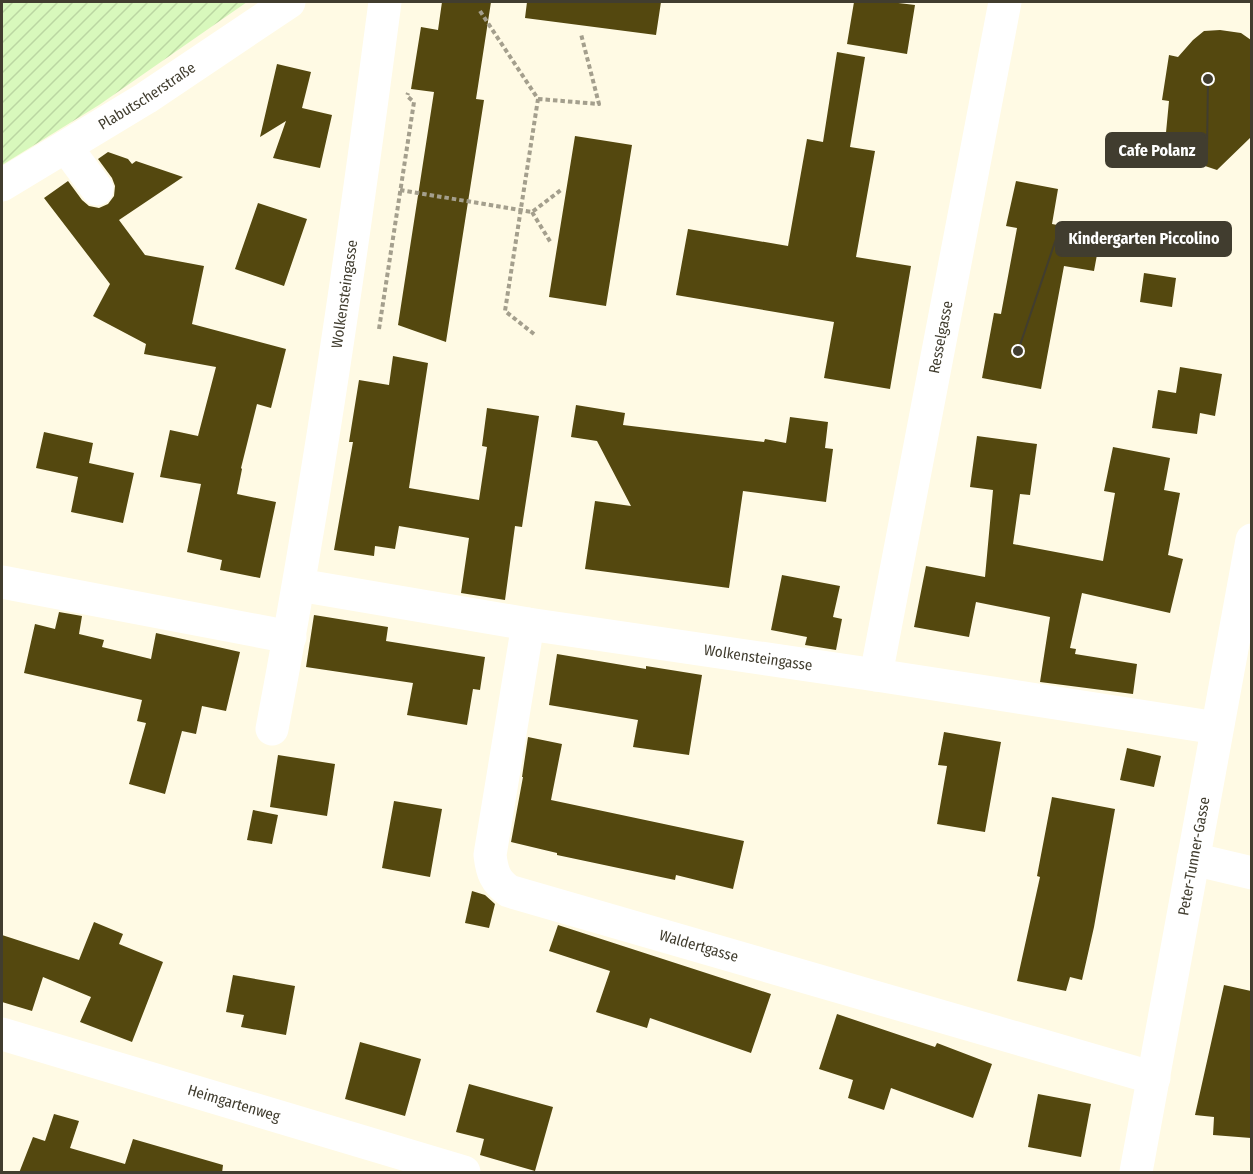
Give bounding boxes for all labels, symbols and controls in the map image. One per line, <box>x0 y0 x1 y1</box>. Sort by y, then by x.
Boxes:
street label: Plabutscherstraße <box>95 58 199 134</box>
callout: Cafe Polanz <box>1106 133 1207 167</box>
text: Cafe Polanz <box>1119 141 1196 160</box>
callout: Kindergarten Piccolino <box>1056 222 1231 256</box>
text: Kindergarten Piccolino <box>1068 229 1220 248</box>
street label: Wolkensteingasse <box>328 239 361 350</box>
street label: Resselgasse <box>925 299 957 375</box>
street label: Wolkensteingasse <box>703 641 814 675</box>
street label: Peter-Tunner-Gasse <box>1174 796 1214 917</box>
street label: Waldertgasse <box>657 926 740 966</box>
street label: Heimgartenweg <box>186 1081 282 1126</box>

